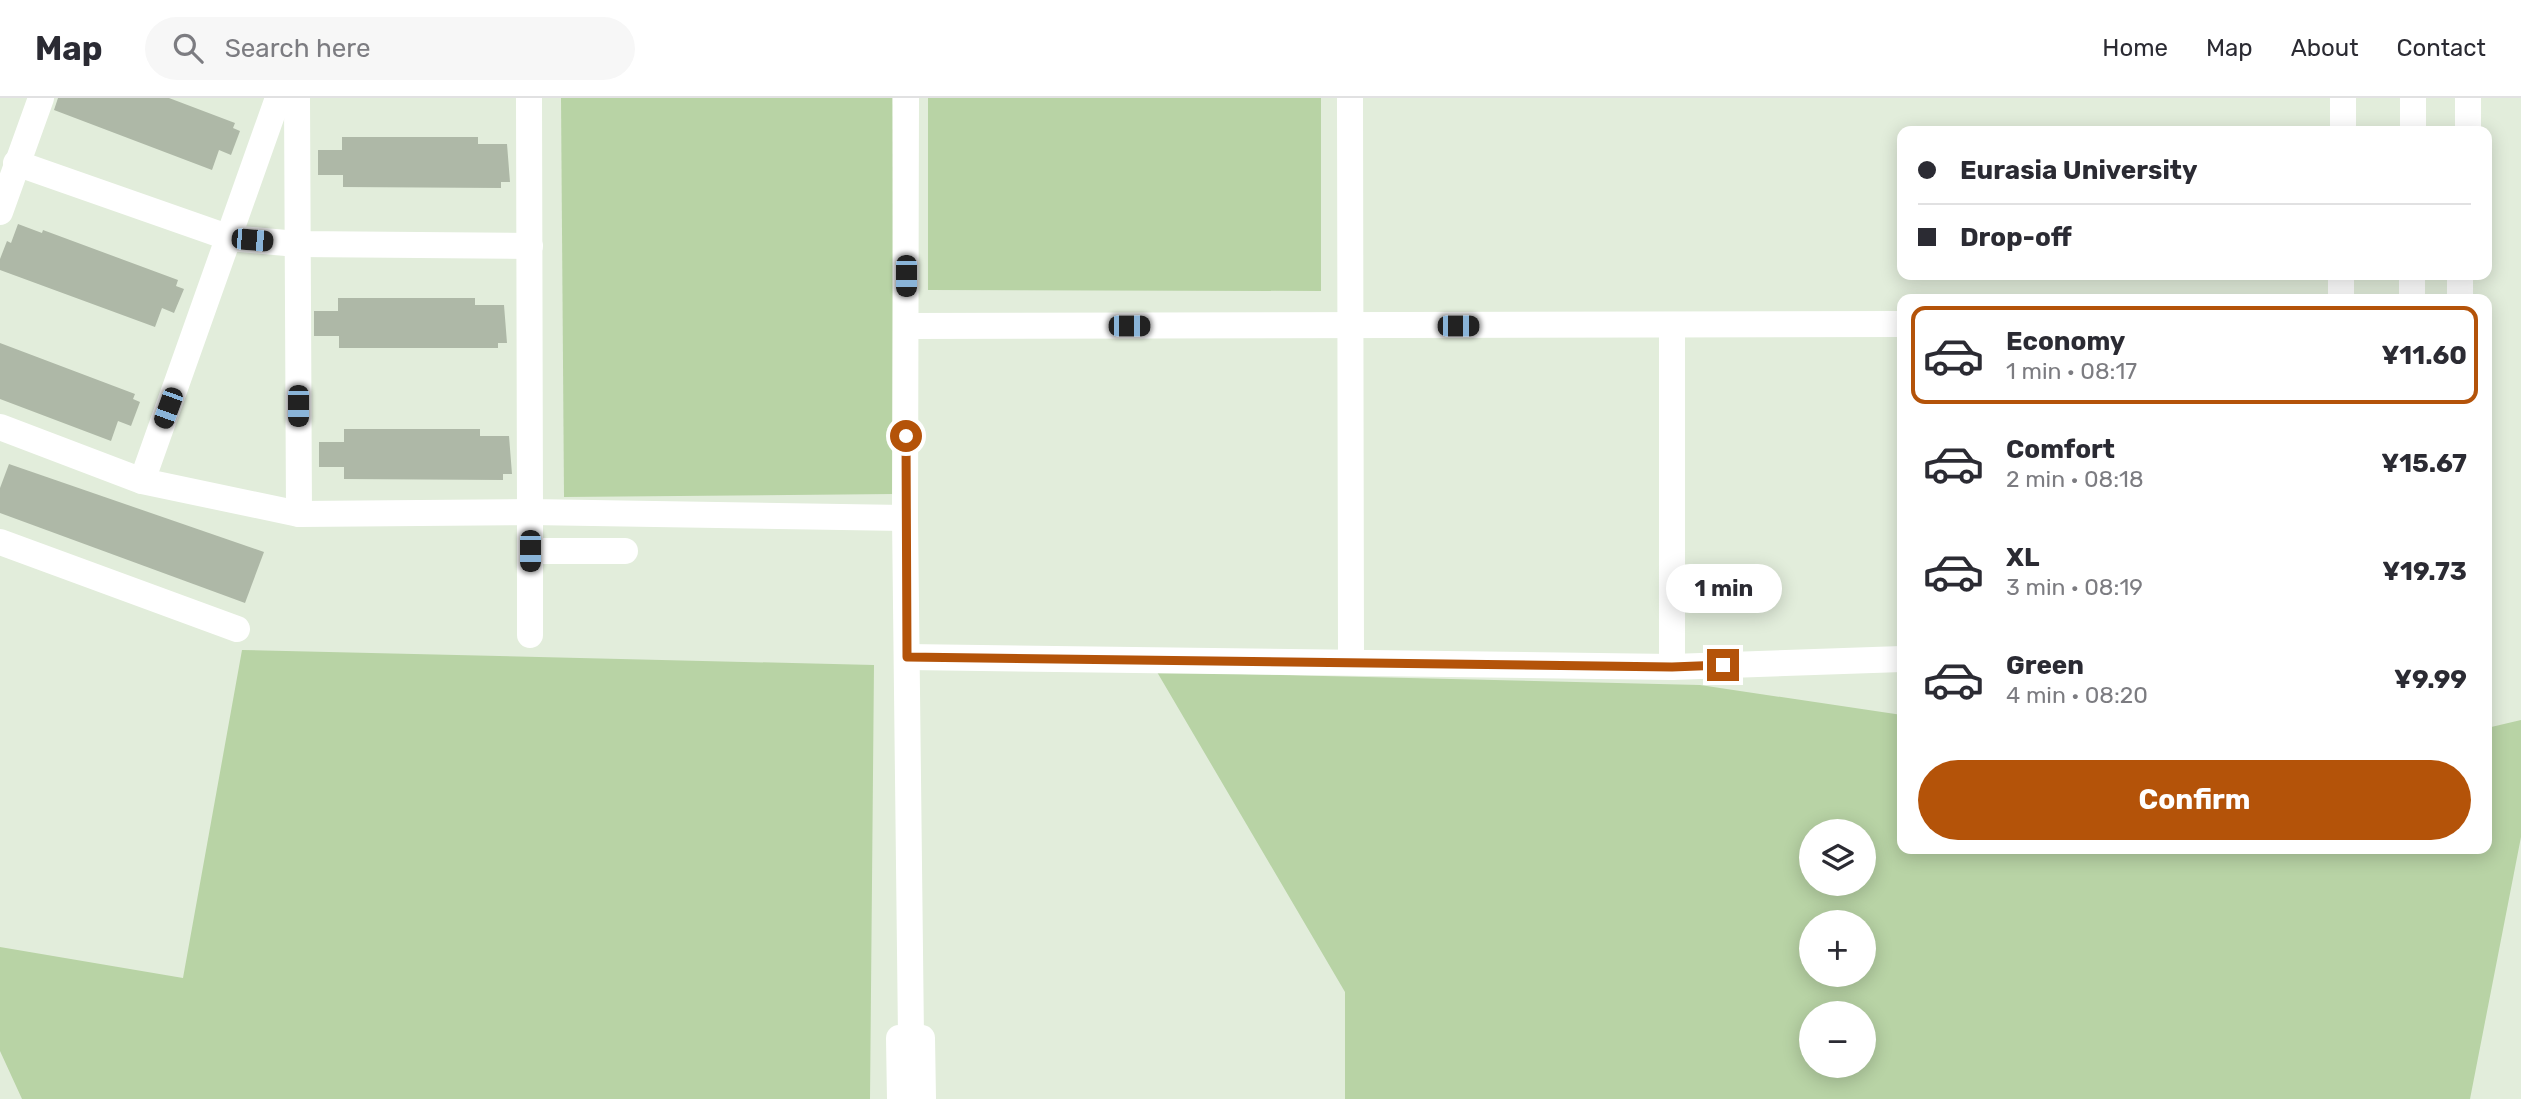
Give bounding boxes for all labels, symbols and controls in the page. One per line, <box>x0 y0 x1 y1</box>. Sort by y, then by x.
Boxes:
search box <box>145 17 635 80</box>
text: Map <box>35 29 103 68</box>
icon: search <box>169 29 207 67</box>
text: Search here <box>225 33 370 64</box>
text: Home <box>2102 34 2168 62</box>
text: Map <box>2206 34 2253 62</box>
text: About <box>2291 34 2359 62</box>
text: Contact <box>2397 34 2486 62</box>
text: Eurasia University <box>1960 155 2198 186</box>
text: Drop-off <box>1960 222 2072 253</box>
car <box>231 228 274 252</box>
car <box>896 255 917 297</box>
car <box>1109 316 1151 337</box>
car <box>1438 316 1480 337</box>
icon: car <box>1922 324 1985 387</box>
text: Economy <box>2006 326 2125 357</box>
text: ¥11.60 <box>2381 340 2467 371</box>
text: 1 min · 08:17 <box>2006 357 2137 385</box>
car <box>151 385 186 431</box>
car <box>288 385 309 427</box>
route start <box>890 420 922 452</box>
icon: car <box>1922 432 1985 495</box>
text: Comfort <box>2006 434 2115 465</box>
text: ¥15.67 <box>2381 448 2467 479</box>
text: 2 min · 08:18 <box>2006 465 2144 493</box>
car <box>520 530 541 572</box>
icon: car <box>1922 540 1985 603</box>
text: XL <box>2006 542 2039 573</box>
text: ¥19.73 <box>2382 556 2467 587</box>
callout: 1 min <box>1665 564 1781 612</box>
text: 3 min · 08:19 <box>2006 573 2143 601</box>
text: 1 min <box>1695 574 1753 602</box>
icon: car <box>1922 648 1985 711</box>
route end <box>1707 649 1739 681</box>
text: Green <box>2006 650 2084 681</box>
text: ¥9.99 <box>2394 664 2467 695</box>
text: 4 min · 08:20 <box>2006 681 2148 709</box>
button: Confirm <box>1918 760 2471 840</box>
map controls <box>1799 819 1876 1078</box>
button: layers <box>1799 819 1876 896</box>
button: + <box>1799 910 1876 987</box>
button: − <box>1799 1001 1876 1078</box>

